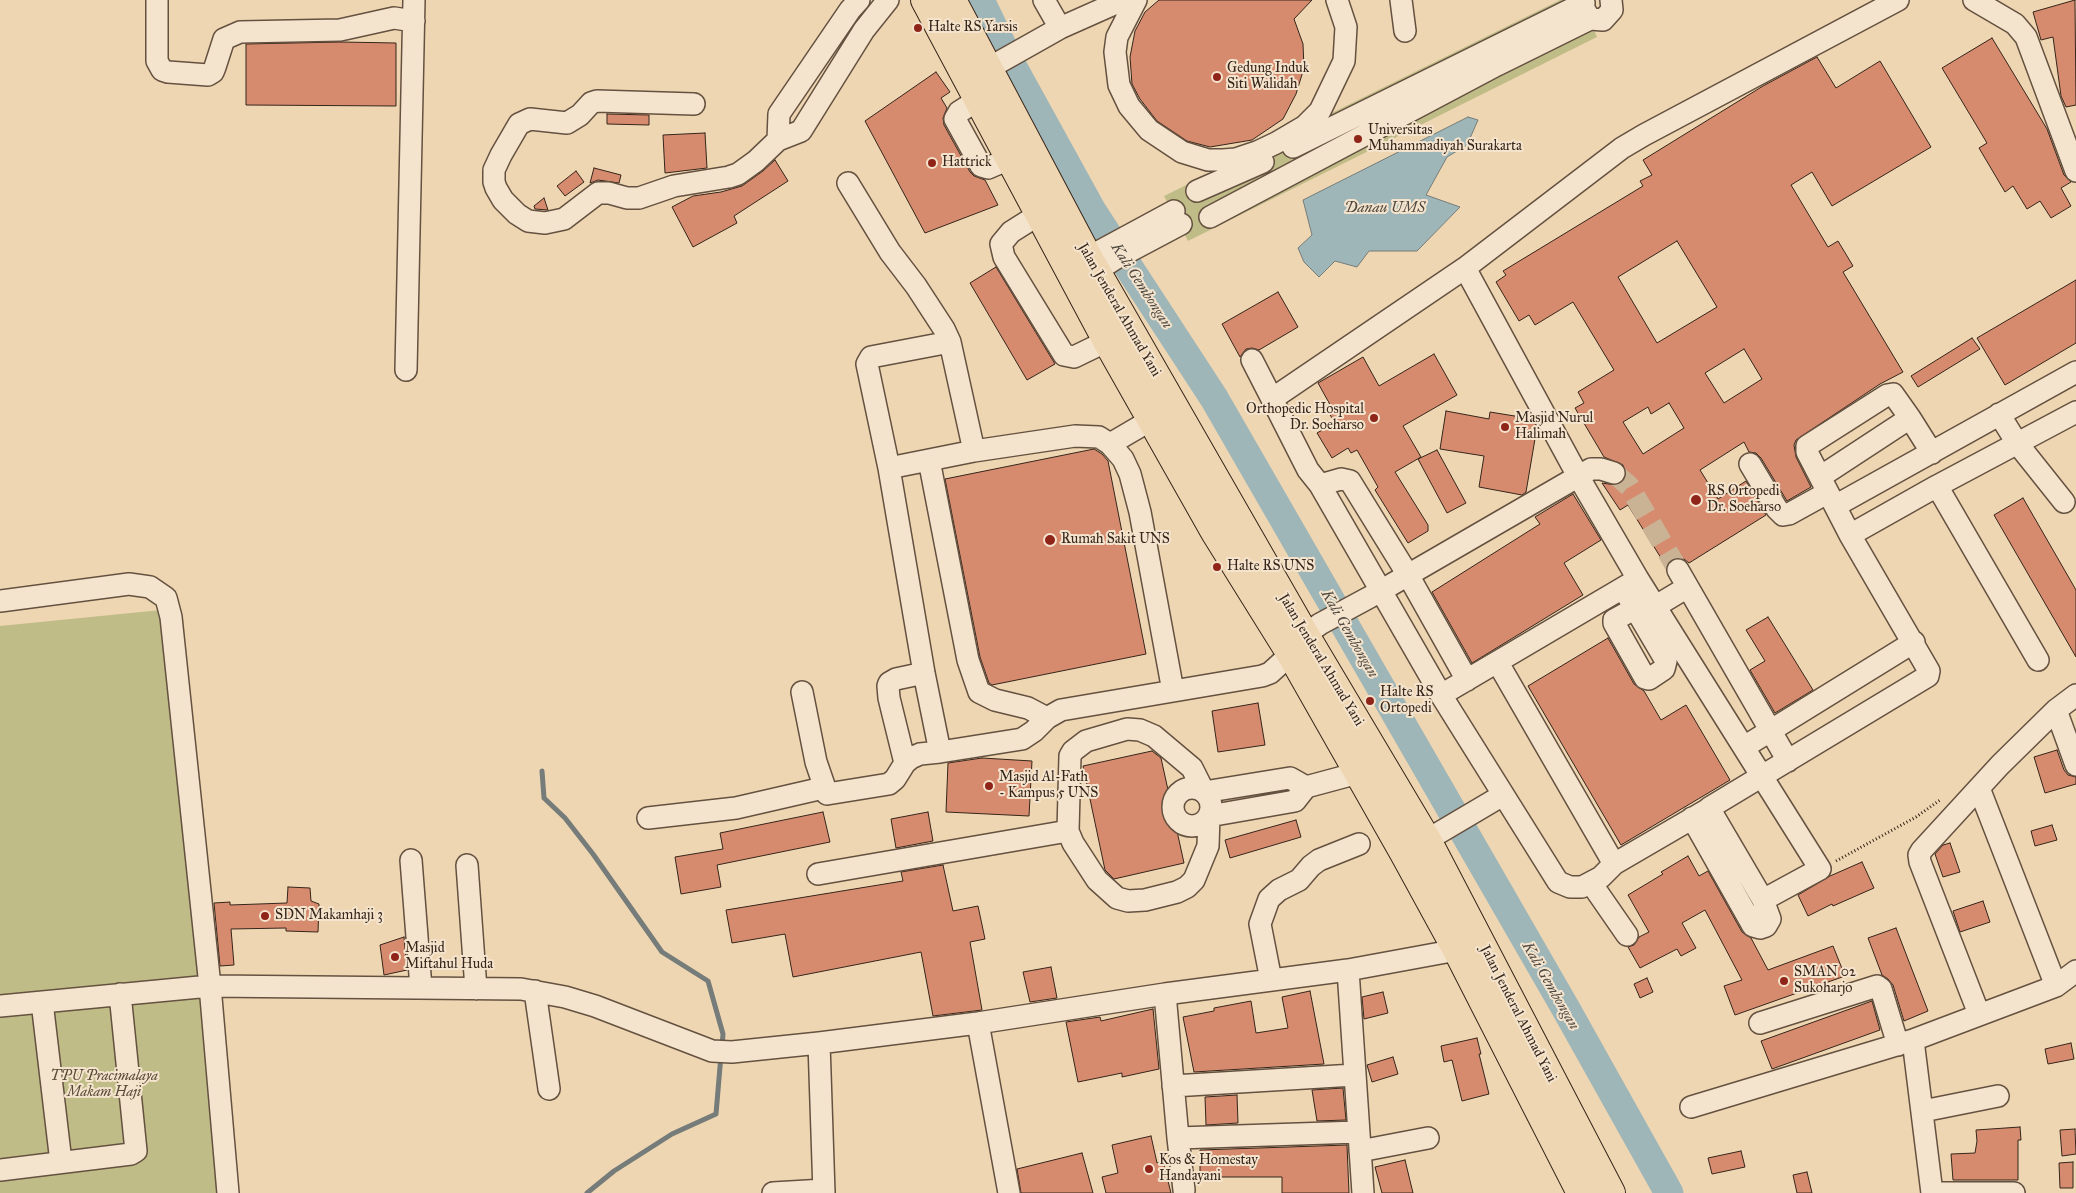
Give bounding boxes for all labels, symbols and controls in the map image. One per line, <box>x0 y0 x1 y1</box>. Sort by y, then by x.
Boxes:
place label: Halte RS Yarsis <box>928 20 1018 36</box>
marker: Halte RS Yarsis <box>912 22 924 34</box>
place label: Gedung Induk Siti Walidah <box>1227 61 1309 94</box>
marker: Gedung Induk Siti Walidah <box>1211 71 1223 83</box>
place label: Universitas Muhammadiyah Surakarta <box>1368 123 1522 156</box>
marker: Universitas Muhammadiyah Surakarta <box>1352 133 1364 145</box>
place label: Hattrick <box>942 155 991 171</box>
marker: Hattrick <box>926 157 938 169</box>
water label: Danau UMS <box>1345 199 1425 217</box>
street label: Jalan Jenderal Ahmad Yani <box>1074 240 1164 380</box>
water label: Kali Gembongan <box>1107 240 1175 332</box>
place label: Orthopedic Hospital Dr. Soeharso <box>1246 402 1364 434</box>
place label: Masjid Nurul Halimah <box>1515 411 1593 444</box>
marker: Orthopedic Hospital Dr. Soeharso <box>1368 412 1380 424</box>
marker: Masjid Nurul Halimah <box>1499 421 1511 433</box>
place label: RS Ortopedi Dr. Soeharso <box>1707 484 1781 516</box>
marker: RS Ortopedi Dr. Soeharso <box>1689 493 1703 507</box>
place label: Rumah Sakit UNS <box>1061 532 1170 548</box>
marker: Rumah Sakit UNS <box>1043 533 1057 547</box>
place label: Halte RS UNS <box>1227 559 1314 575</box>
marker: Halte RS UNS <box>1211 561 1223 573</box>
water label: Kali Gembongan <box>1317 587 1381 681</box>
street label: Jalan Jenderal Ahmad Yani <box>1275 591 1367 729</box>
place label: Halte RS Ortopedi <box>1380 685 1433 718</box>
marker: Halte RS Ortopedi <box>1364 695 1376 707</box>
place label: Masjid Al-Fath - Kampus 5 UNS <box>999 770 1098 802</box>
marker: Masjid Al-Fath - Kampus 5 UNS <box>983 780 995 792</box>
place label: SDN Makamhaji 3 <box>275 908 383 924</box>
marker: SDN Makamhaji 3 <box>259 910 271 922</box>
water label: Kali Gembongan <box>1518 939 1582 1033</box>
place label: Masjid Miftahul Huda <box>405 941 493 974</box>
street label: Jalan Jenderal Ahmad Yani <box>1476 943 1560 1085</box>
marker: Masjid Miftahul Huda <box>389 951 401 963</box>
place label: SMAN 02 Sukoharjo <box>1794 965 1856 998</box>
marker: SMAN 02 Sukoharjo <box>1778 975 1790 987</box>
park label: TPU Pracimalaya Makam Haji <box>50 1069 158 1102</box>
place label: Kos & Homestay Handayani <box>1159 1153 1258 1186</box>
marker: Kos & Homestay Handayani <box>1143 1163 1155 1175</box>

